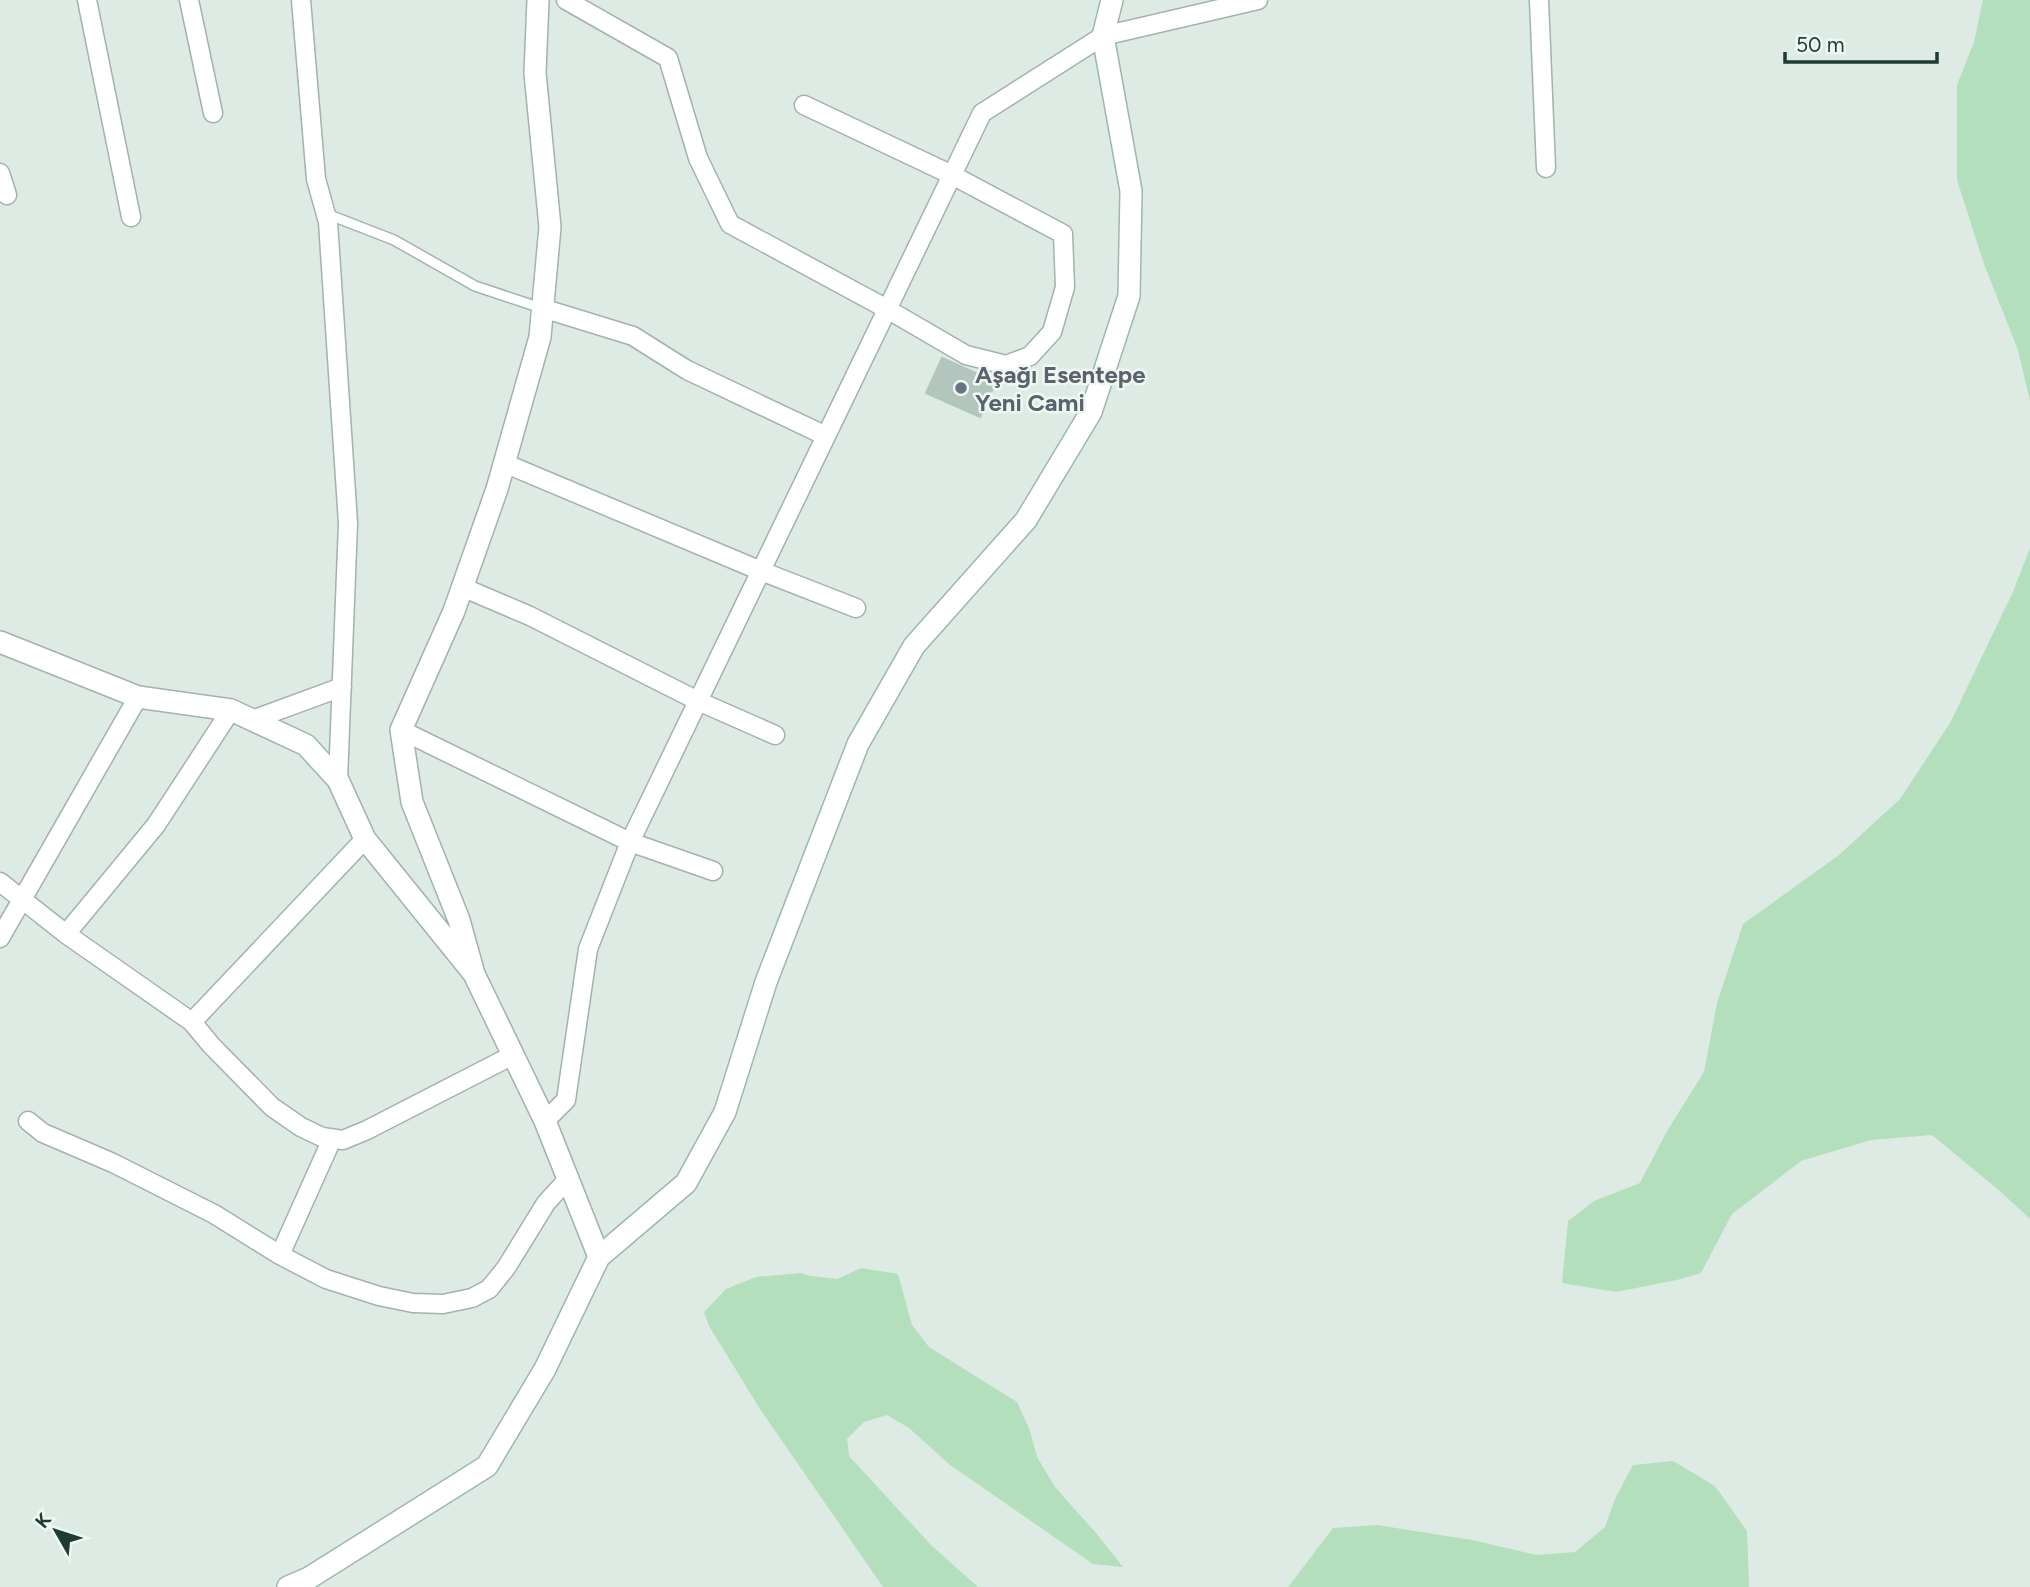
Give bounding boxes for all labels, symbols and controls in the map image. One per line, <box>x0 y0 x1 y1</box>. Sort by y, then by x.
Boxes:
scale bar <box>1785 21 1937 65</box>
text: 50 m <box>1796 32 1845 57</box>
place label: Aşağı Esentepe Yeni Cami <box>975 360 1146 417</box>
marker: Aşağı Esentepe Yeni Cami <box>953 380 969 396</box>
north arrow <box>21 1496 91 1566</box>
text: K <box>30 1508 56 1533</box>

